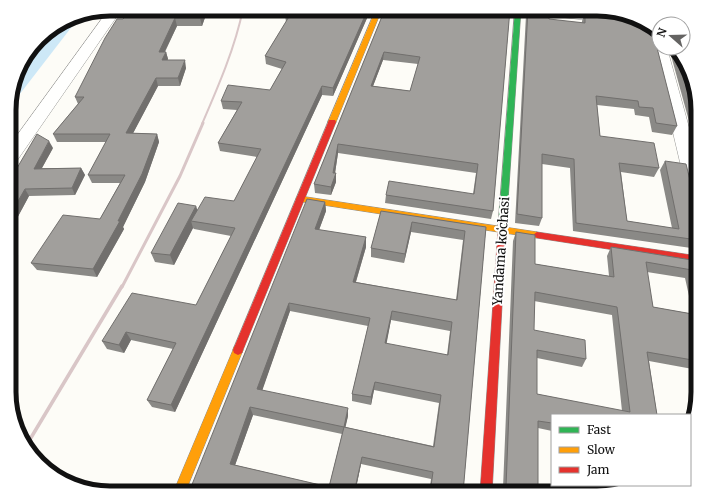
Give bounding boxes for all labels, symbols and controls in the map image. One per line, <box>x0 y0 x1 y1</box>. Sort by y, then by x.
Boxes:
north arrow <box>651 16 691 56</box>
text: N <box>654 26 670 39</box>
street label: Yandama koʻchasi <box>489 196 513 307</box>
legend <box>551 414 691 486</box>
text: Fast <box>587 422 611 437</box>
text: Slow <box>587 442 616 457</box>
text: Jam <box>586 462 610 477</box>

